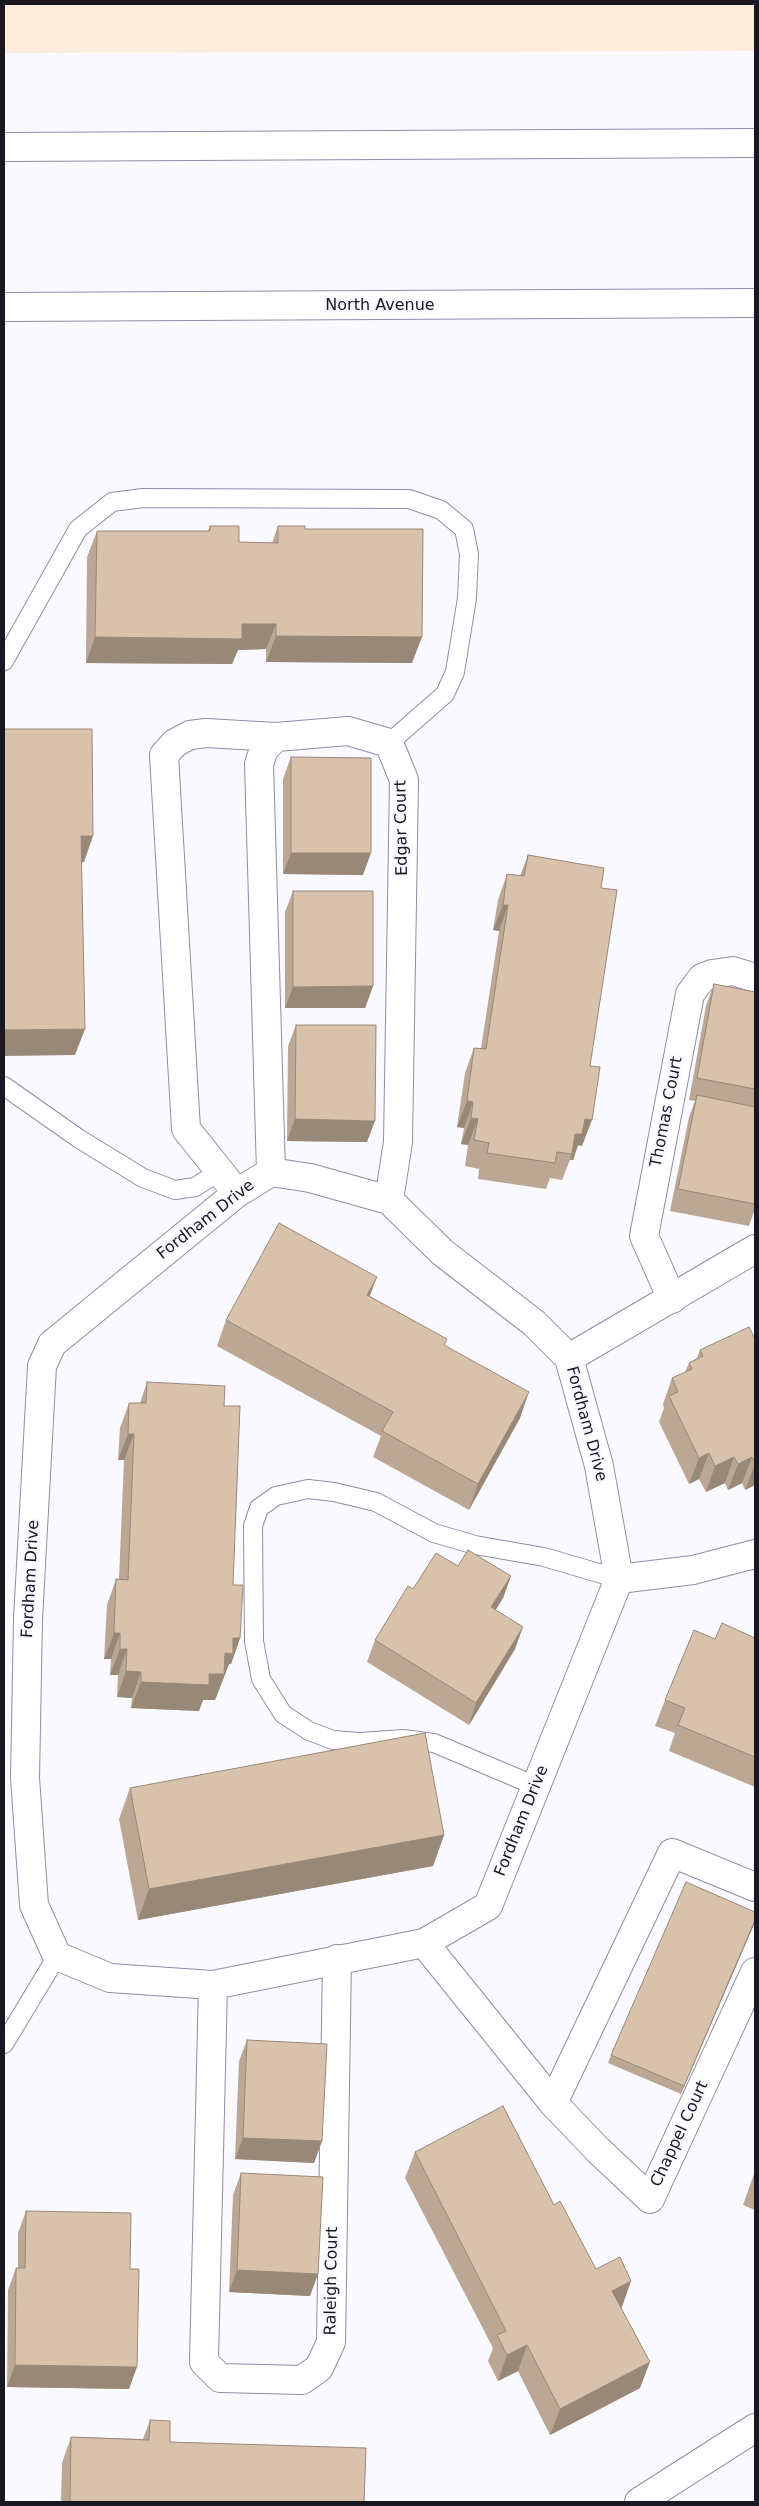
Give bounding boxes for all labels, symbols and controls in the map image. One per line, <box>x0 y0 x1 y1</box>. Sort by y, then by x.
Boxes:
street label: North Avenue <box>325 296 435 316</box>
street label: Edgar Court <box>392 780 412 876</box>
street label: Thomas Court <box>647 1055 687 1169</box>
street label: Fordham Drive <box>154 1176 258 1264</box>
street label: Fordham Drive <box>561 1364 611 1484</box>
street label: Fordham Drive <box>18 1520 44 1638</box>
street label: Fordham Drive <box>491 1763 553 1879</box>
street label: Chappel Court <box>647 2078 713 2190</box>
street label: Raleigh Court <box>321 2227 343 2335</box>

